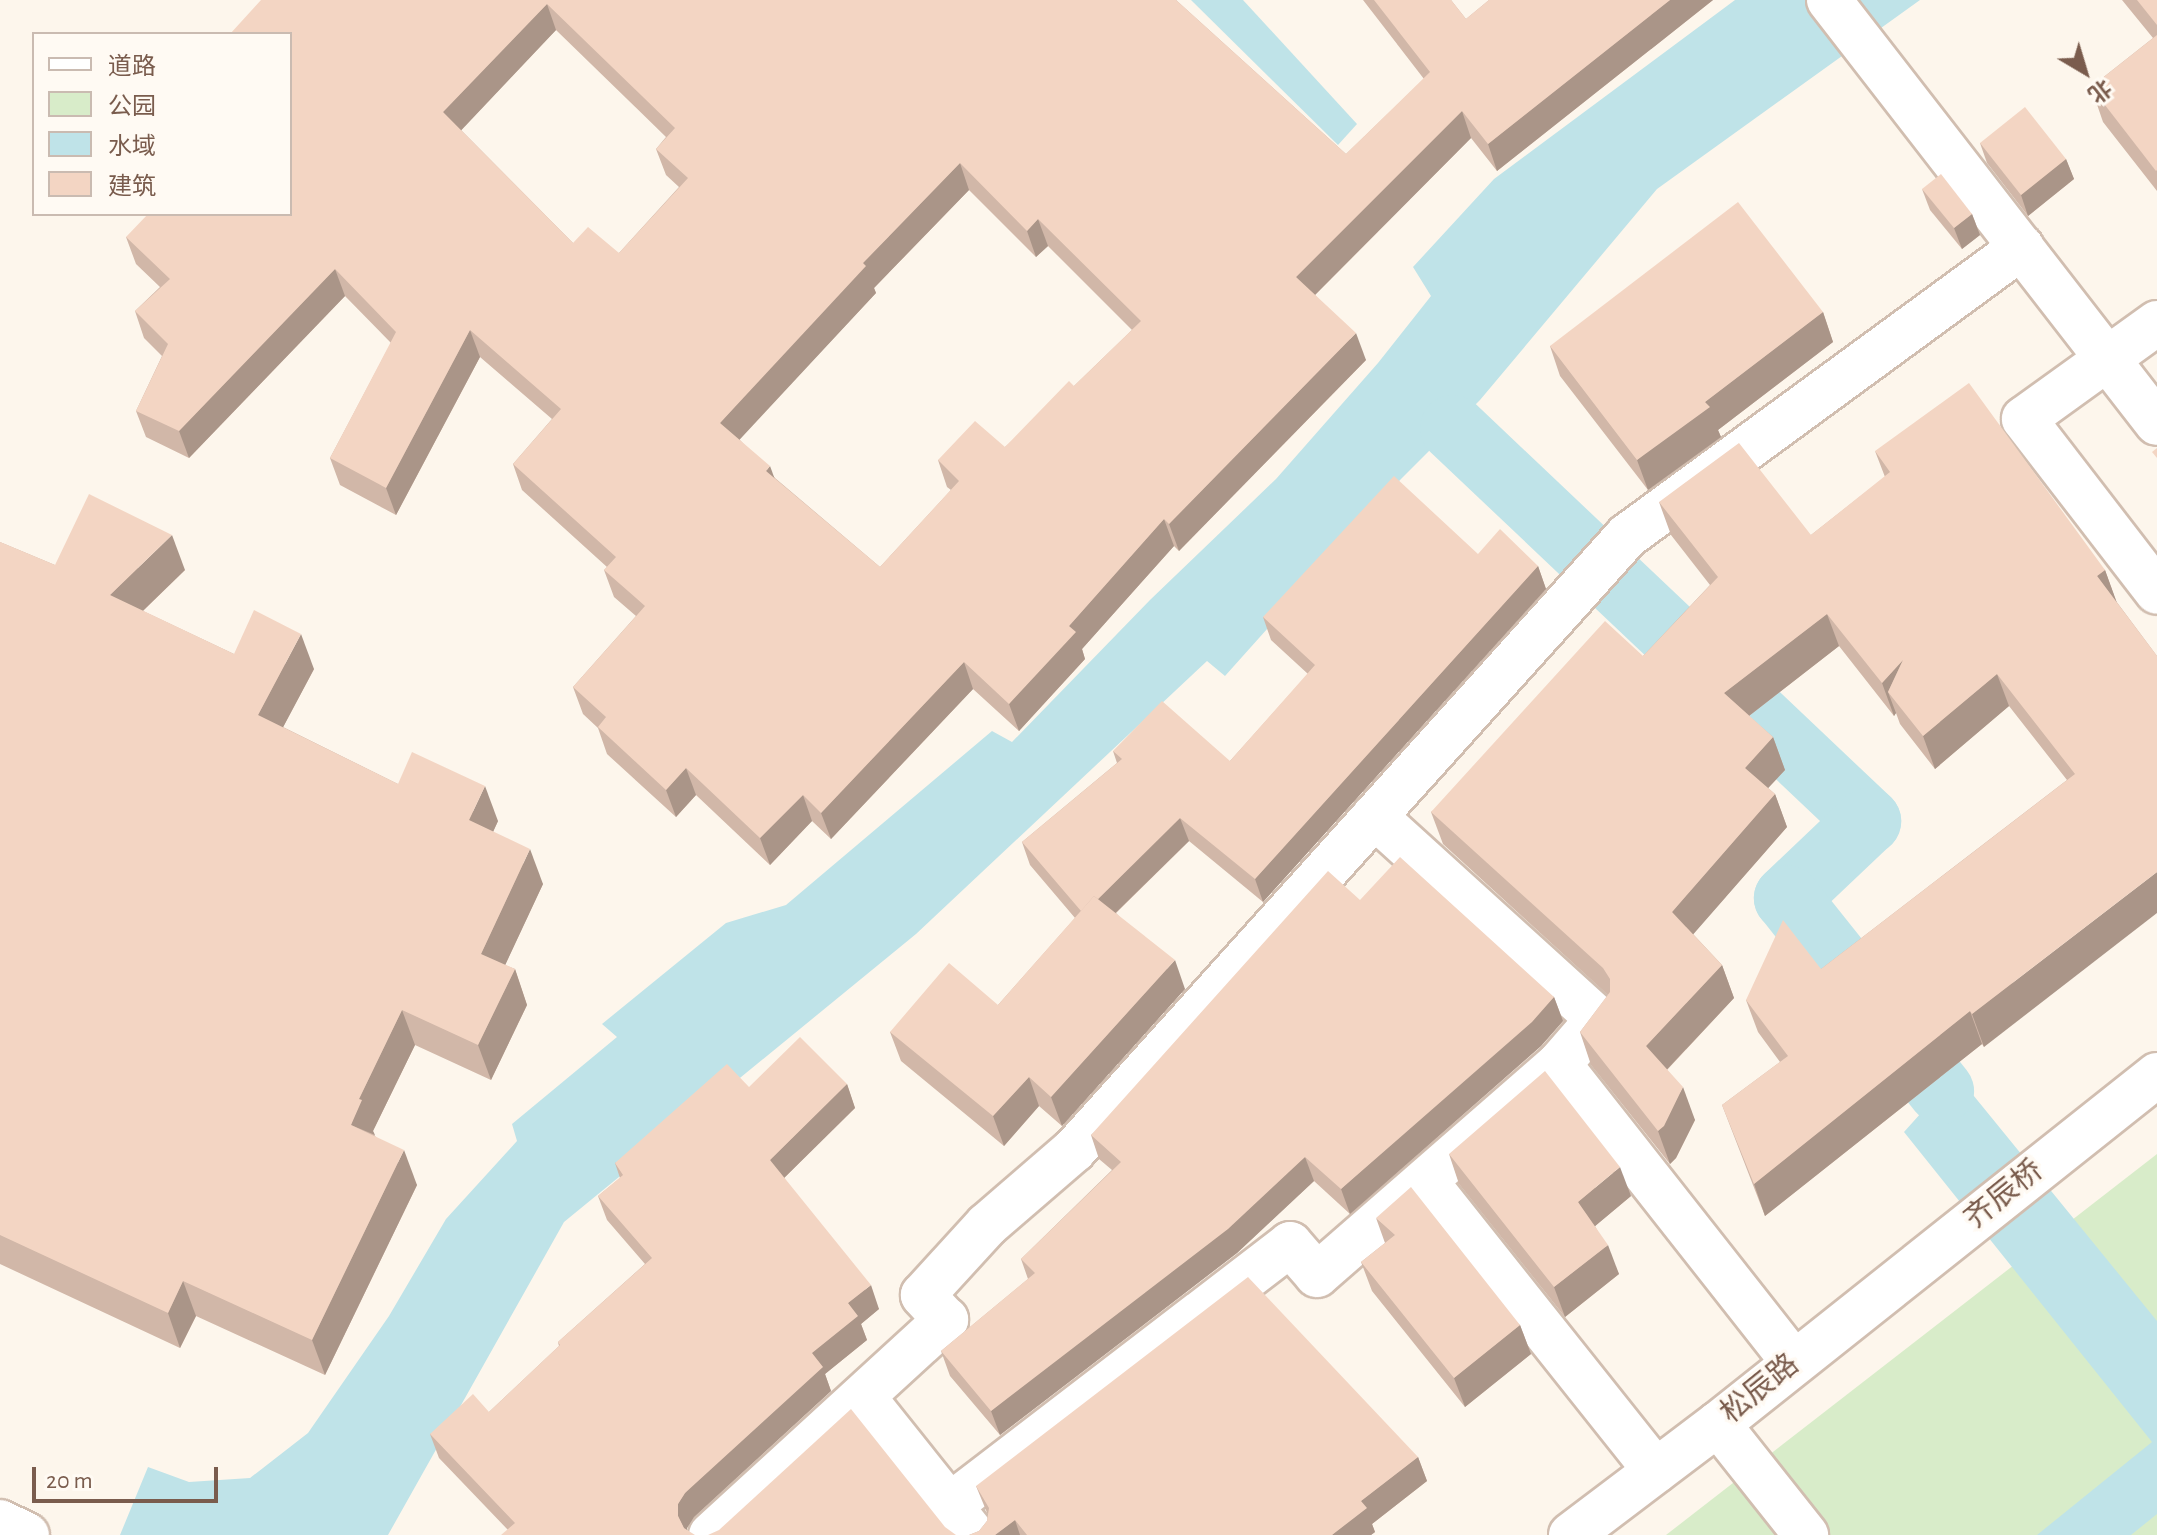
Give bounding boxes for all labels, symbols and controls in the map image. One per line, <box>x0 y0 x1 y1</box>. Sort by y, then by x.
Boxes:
legend <box>32 32 292 216</box>
north arrow <box>2045 32 2125 112</box>
text: 道路 <box>108 55 156 79</box>
text: 北 <box>2084 75 2115 106</box>
text: 公园 <box>108 95 156 119</box>
text: 水域 <box>108 135 156 159</box>
text: 建筑 <box>108 175 156 199</box>
street label: 齐辰桥 <box>1958 1153 2050 1237</box>
street label: 松辰路 <box>1714 1347 1806 1431</box>
scale bar <box>36 1451 222 1501</box>
text: 20 m <box>46 1469 93 1493</box>

